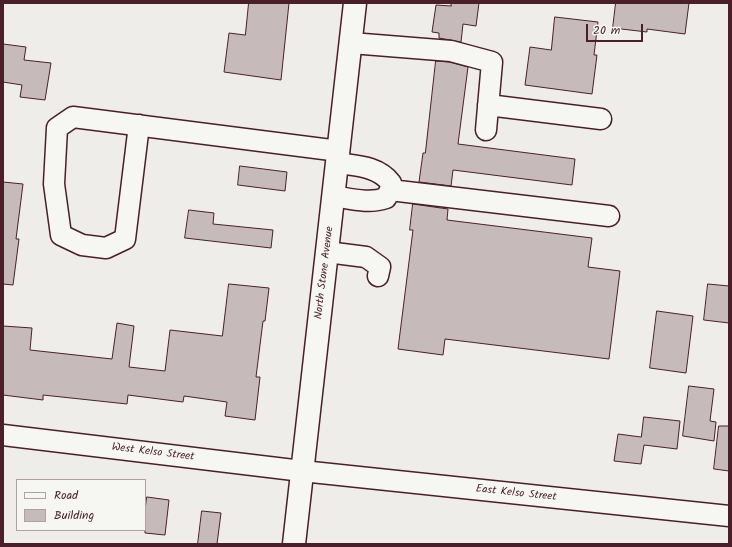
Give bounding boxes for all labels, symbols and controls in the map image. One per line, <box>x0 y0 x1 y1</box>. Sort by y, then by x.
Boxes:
scale bar <box>588 16 645 42</box>
text: 20 m <box>593 21 620 40</box>
street label: North Stone Avenue <box>313 226 337 320</box>
street label: West Kelso Street <box>111 441 195 465</box>
legend <box>16 479 146 531</box>
street label: East Kelso Street <box>475 483 557 505</box>
text: Road <box>54 486 78 505</box>
text: Building <box>54 506 94 525</box>

